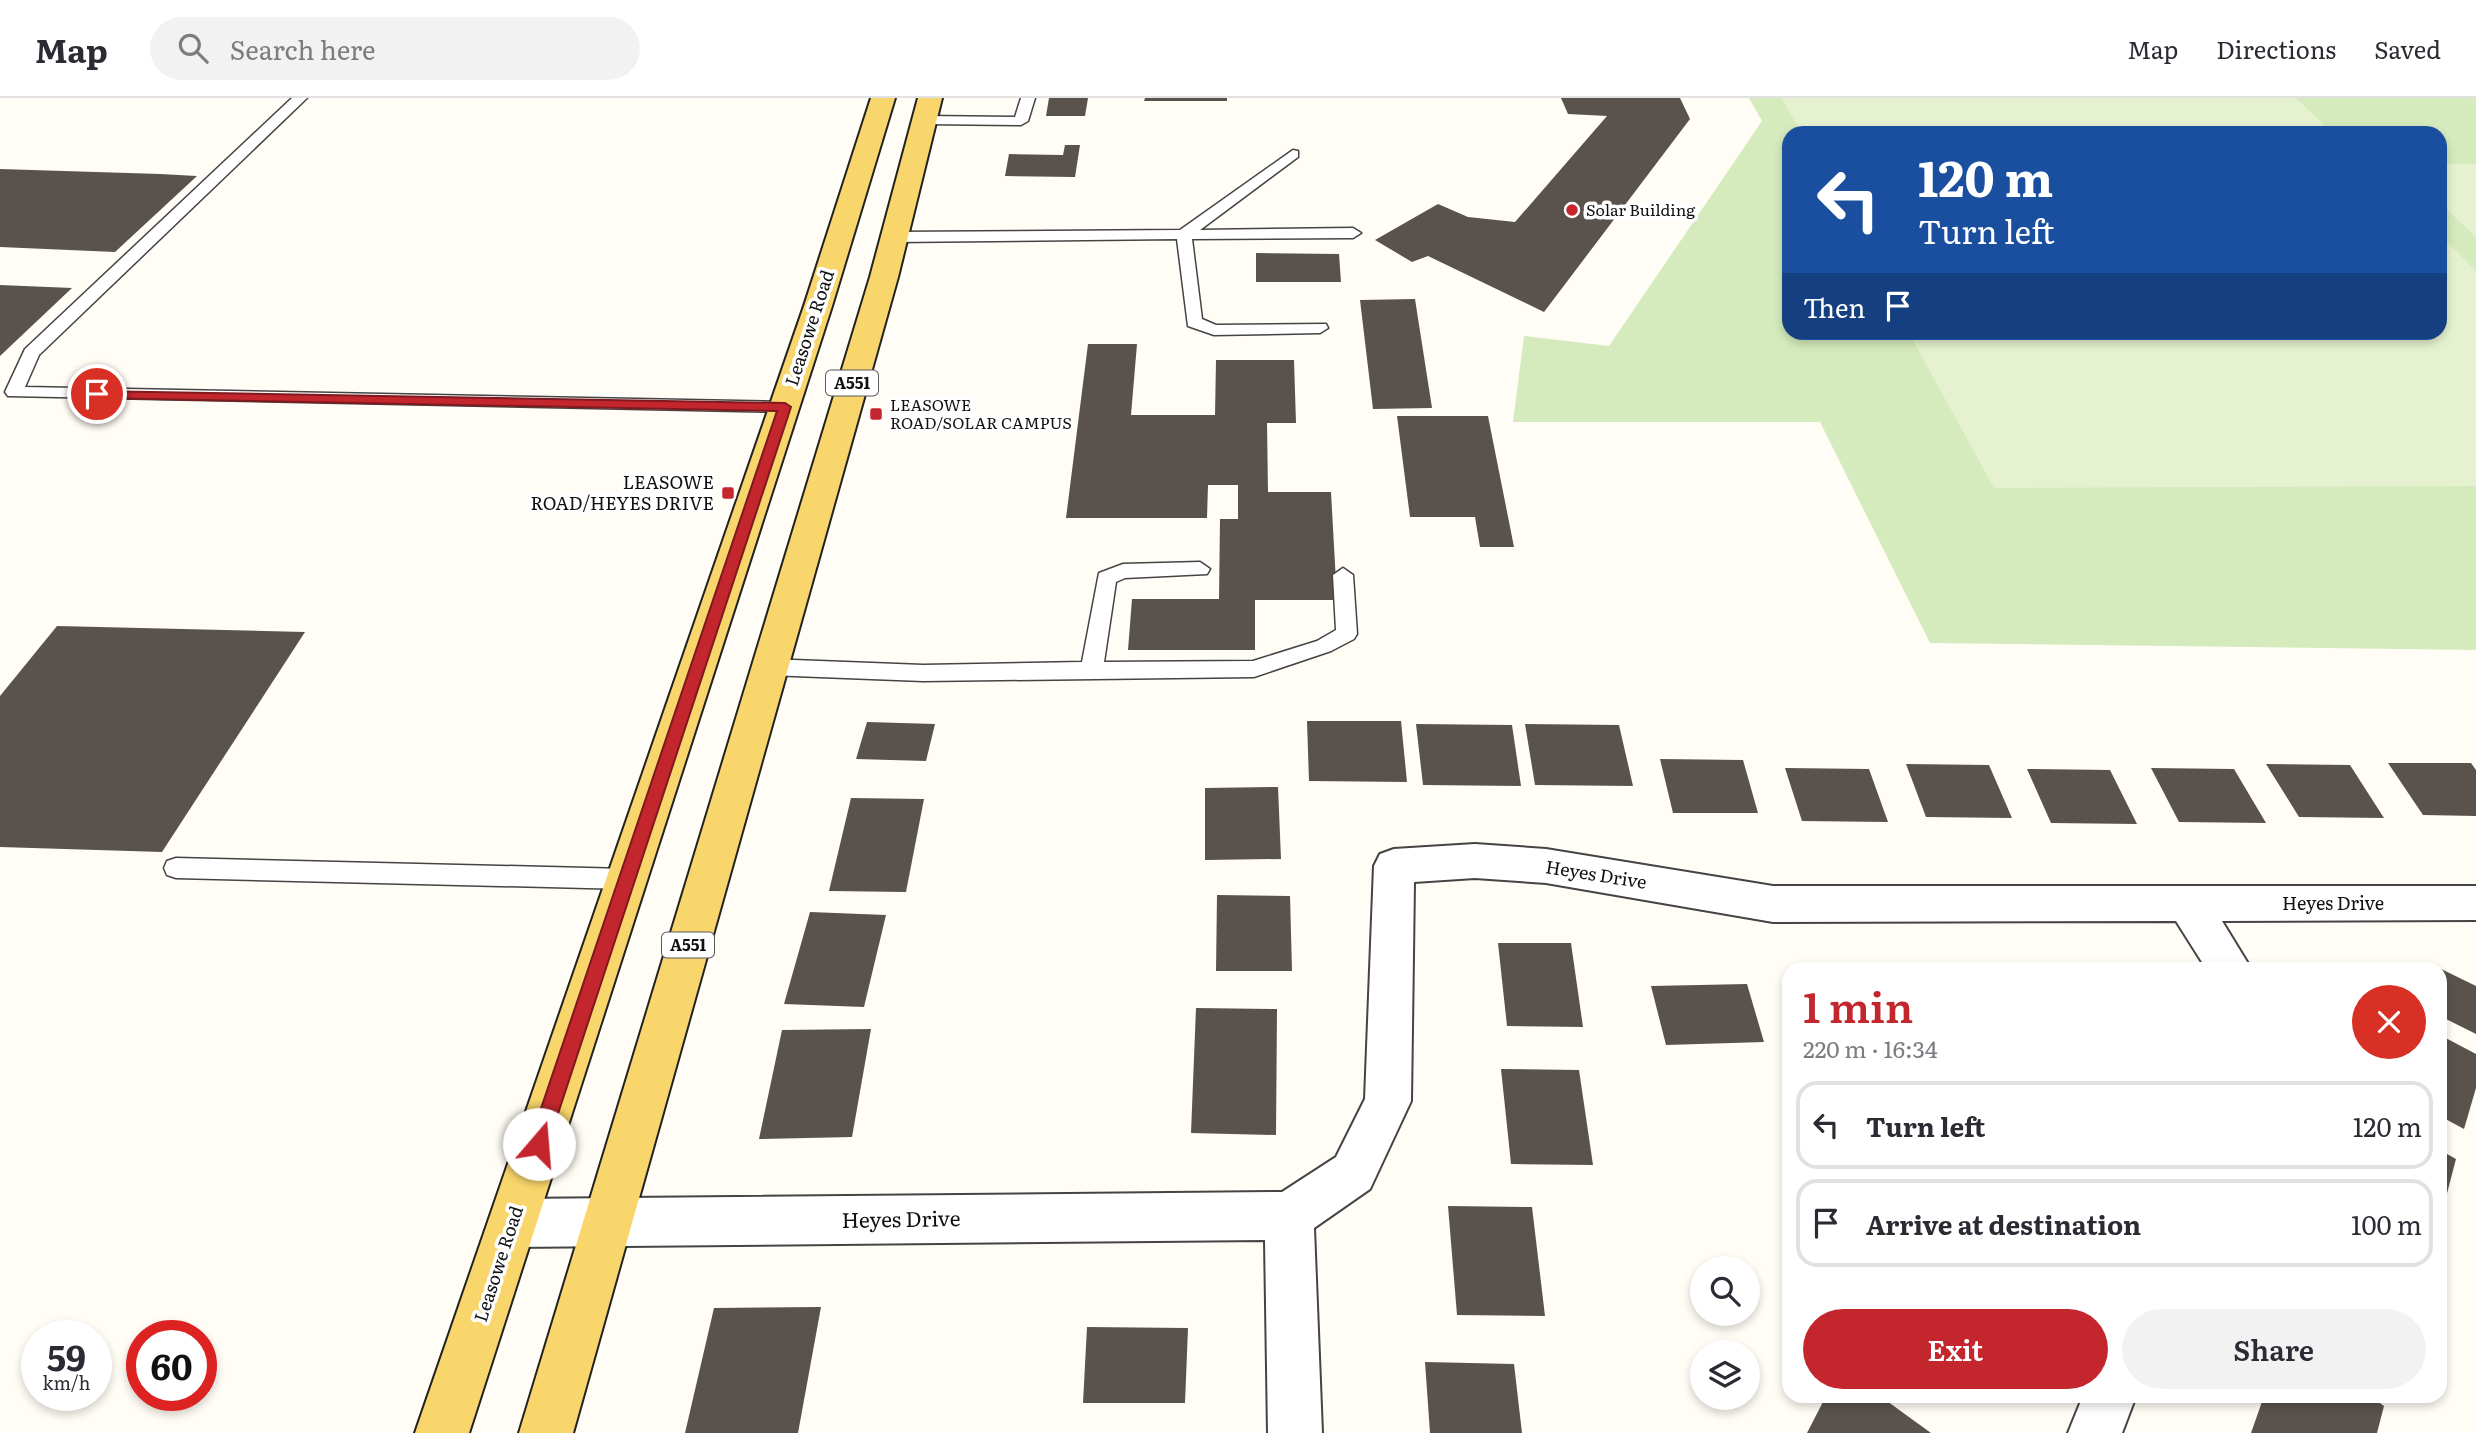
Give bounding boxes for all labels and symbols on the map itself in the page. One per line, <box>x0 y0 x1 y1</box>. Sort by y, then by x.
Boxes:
place label: Solar Building <box>1586 197 1695 221</box>
marker: Solar Building <box>1564 202 1580 218</box>
street label: Leasowe Road <box>777 266 840 389</box>
pin <box>67 364 127 424</box>
road number: A551 <box>826 370 878 396</box>
place label: LEASOWE ROAD/SOLAR CAMPUS <box>890 392 1072 434</box>
marker: LEASOWE ROAD/SOLAR CAMPUS <box>868 406 884 422</box>
place label: LEASOWE ROAD/HEYES DRIVE <box>530 468 714 516</box>
marker: LEASOWE ROAD/HEYES DRIVE <box>720 485 736 501</box>
street label: Heyes Drive <box>1544 852 1649 895</box>
street label: Heyes Drive <box>2282 889 2384 916</box>
road number: A551 <box>662 932 714 958</box>
position arrow <box>502 1107 576 1181</box>
street label: Heyes Drive <box>841 1201 961 1234</box>
street label: Leasowe Road <box>466 1202 529 1325</box>
speed limit sign: 60 <box>126 1320 217 1411</box>

